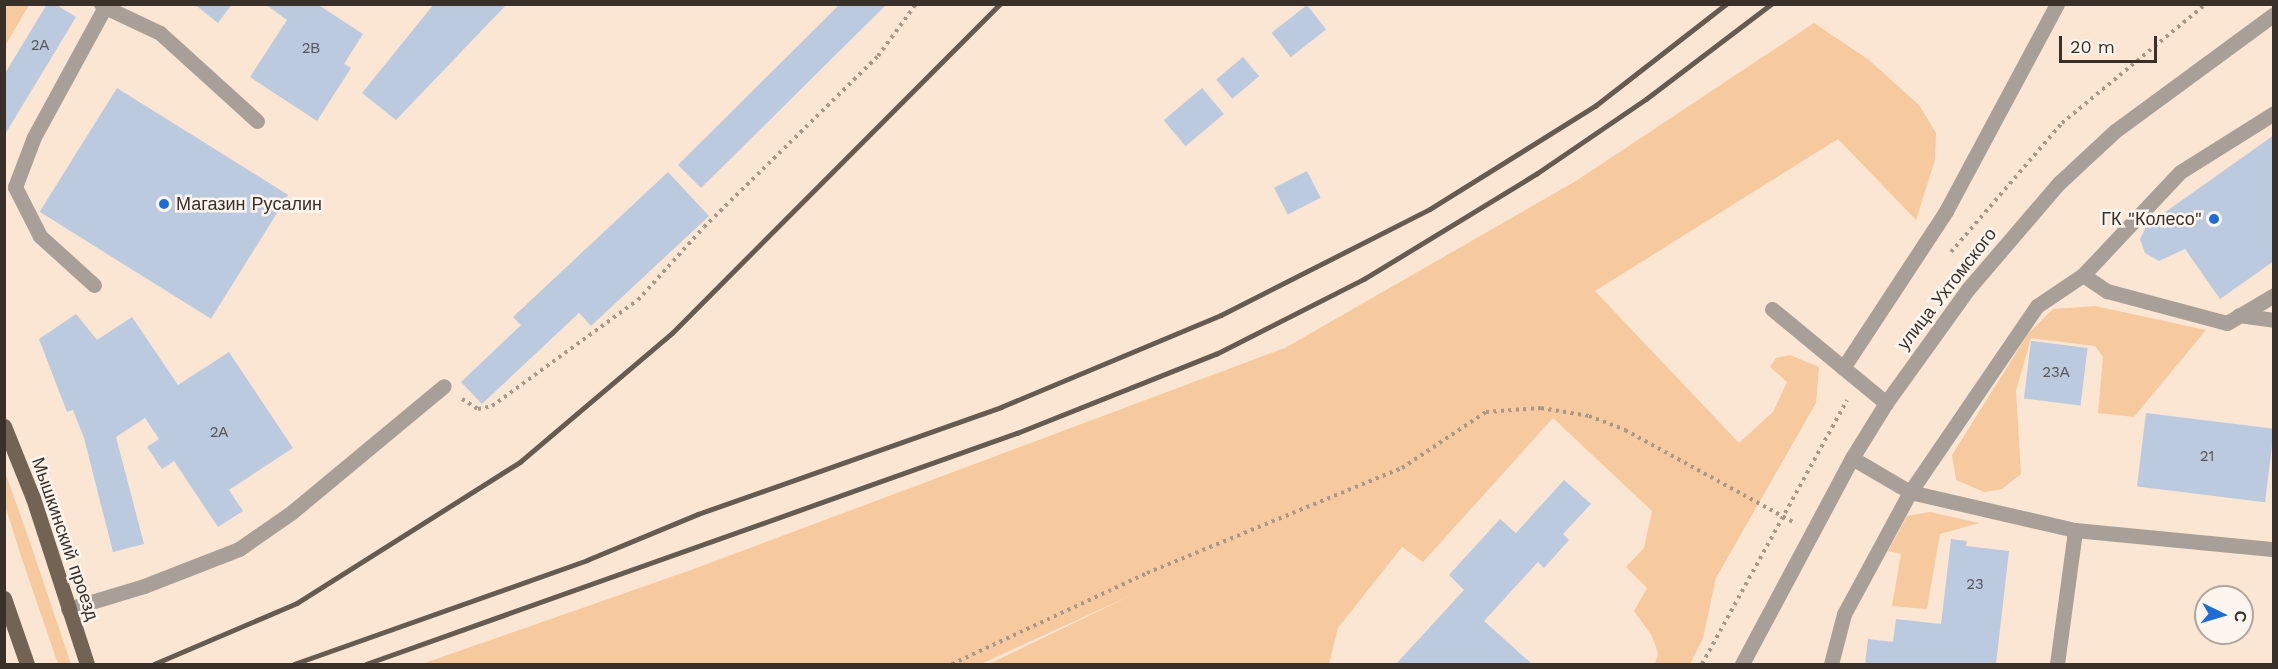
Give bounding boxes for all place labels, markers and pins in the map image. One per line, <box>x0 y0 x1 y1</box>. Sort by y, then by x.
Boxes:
place label: Магазин Русалин <box>176 193 322 215</box>
marker: Магазин Русалин <box>157 197 171 211</box>
place label: ГК "Колесо" <box>2101 208 2202 230</box>
marker: ГК "Колесо" <box>2207 212 2221 226</box>

